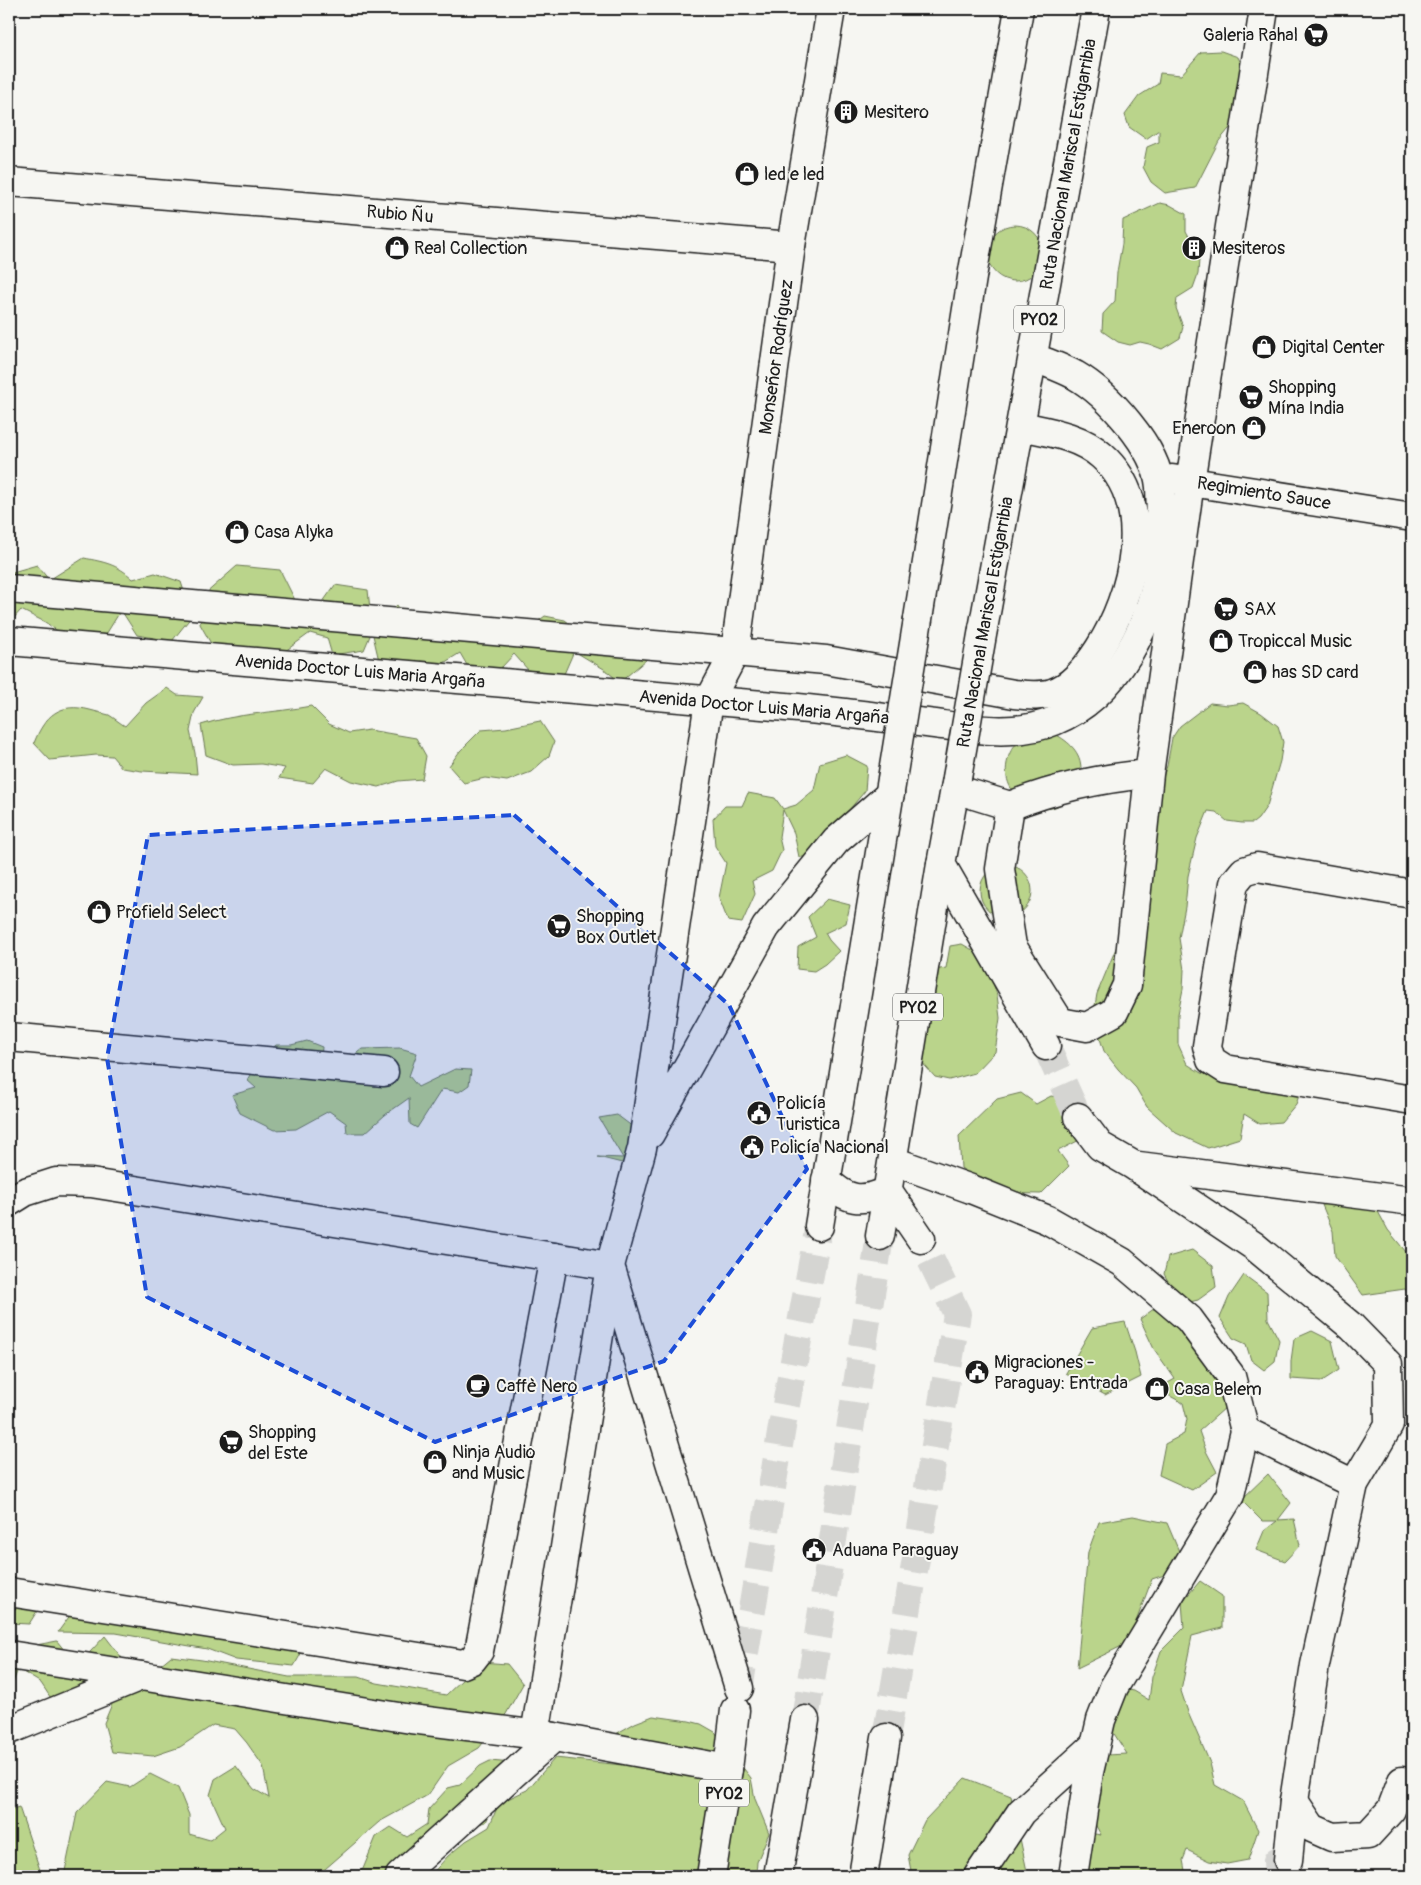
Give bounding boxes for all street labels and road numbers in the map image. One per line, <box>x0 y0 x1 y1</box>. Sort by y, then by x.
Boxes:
street label: Ruta Nacional Mariscal Estigarribia <box>1035 37 1102 291</box>
street label: Rubio Ñu <box>365 200 435 229</box>
street label: Monseñor Rodríguez <box>754 278 799 436</box>
road number: PY02 <box>1014 306 1064 332</box>
street label: Regimiento Sauce <box>1195 472 1333 515</box>
street label: Ruta Nacional Mariscal Estigarribia <box>952 495 1019 749</box>
street label: Avenida Doctor Luis Maria Argaña <box>234 649 486 694</box>
street label: Avenida Doctor Luis Maria Argaña <box>638 685 890 730</box>
road number: PY02 <box>893 994 943 1020</box>
road number: PY02 <box>699 1780 749 1806</box>

